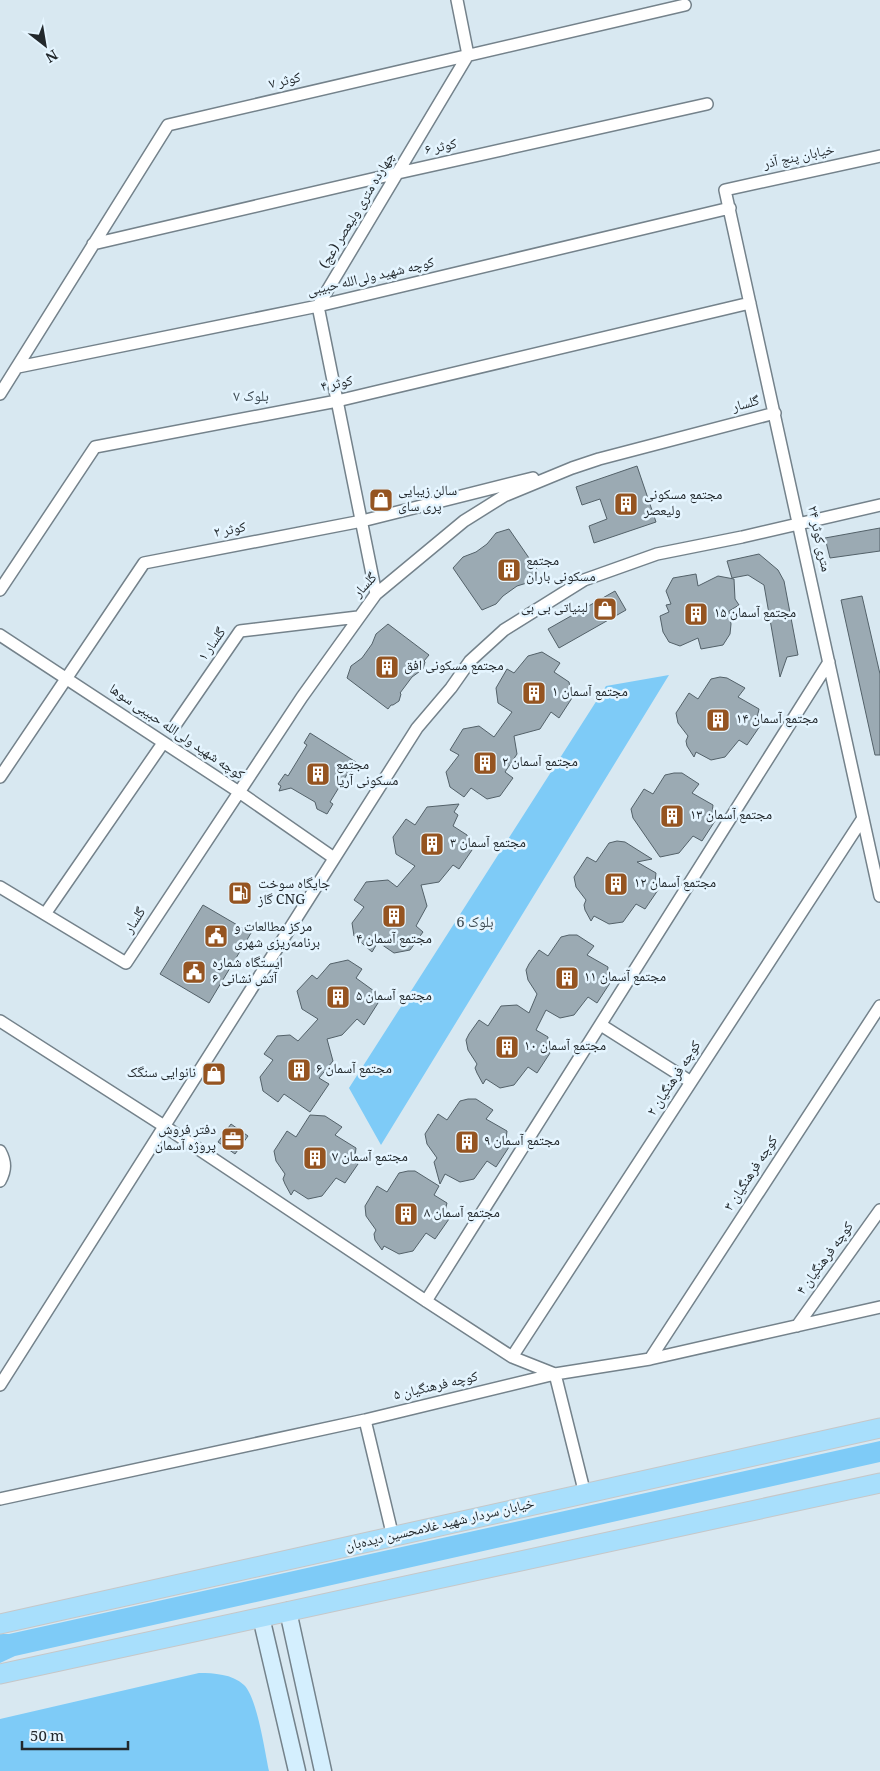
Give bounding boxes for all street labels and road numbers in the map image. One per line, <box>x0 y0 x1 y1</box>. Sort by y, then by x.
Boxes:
street label: کوثر ۷ <box>267 67 304 97</box>
street label: کوثر ۶ <box>423 133 459 163</box>
street label: خیابان پنج آذر <box>760 139 837 177</box>
street label: چهارده متری ولیعصر (عج) <box>314 148 403 274</box>
street label: کوچه شهید ولی‌الله حبیبی <box>305 252 437 304</box>
street label: کوثر ۴ <box>319 370 355 400</box>
street label: گلسار <box>729 390 763 420</box>
street label: ۲۴ متری کوثر <box>799 504 837 574</box>
street label: کوثر ۲ <box>212 516 248 546</box>
street label: گلسار <box>347 568 384 605</box>
street label: گلسار ۱ <box>193 623 234 667</box>
street label: کوچه شهید ولی‌الله حبیبی سوها <box>103 678 249 788</box>
street label: گلسار <box>118 903 154 940</box>
street label: کوچه فرهنگیان ۲ <box>642 1036 709 1122</box>
street label: کوچه فرهنگیان ۳ <box>719 1131 786 1217</box>
street label: کوچه فرهنگیان ۴ <box>791 1217 861 1301</box>
street label: کوچه فرهنگیان ۵ <box>391 1366 481 1408</box>
street label: خیابان سردار شهید غلامحسین دیده‌بان <box>343 1493 537 1559</box>

